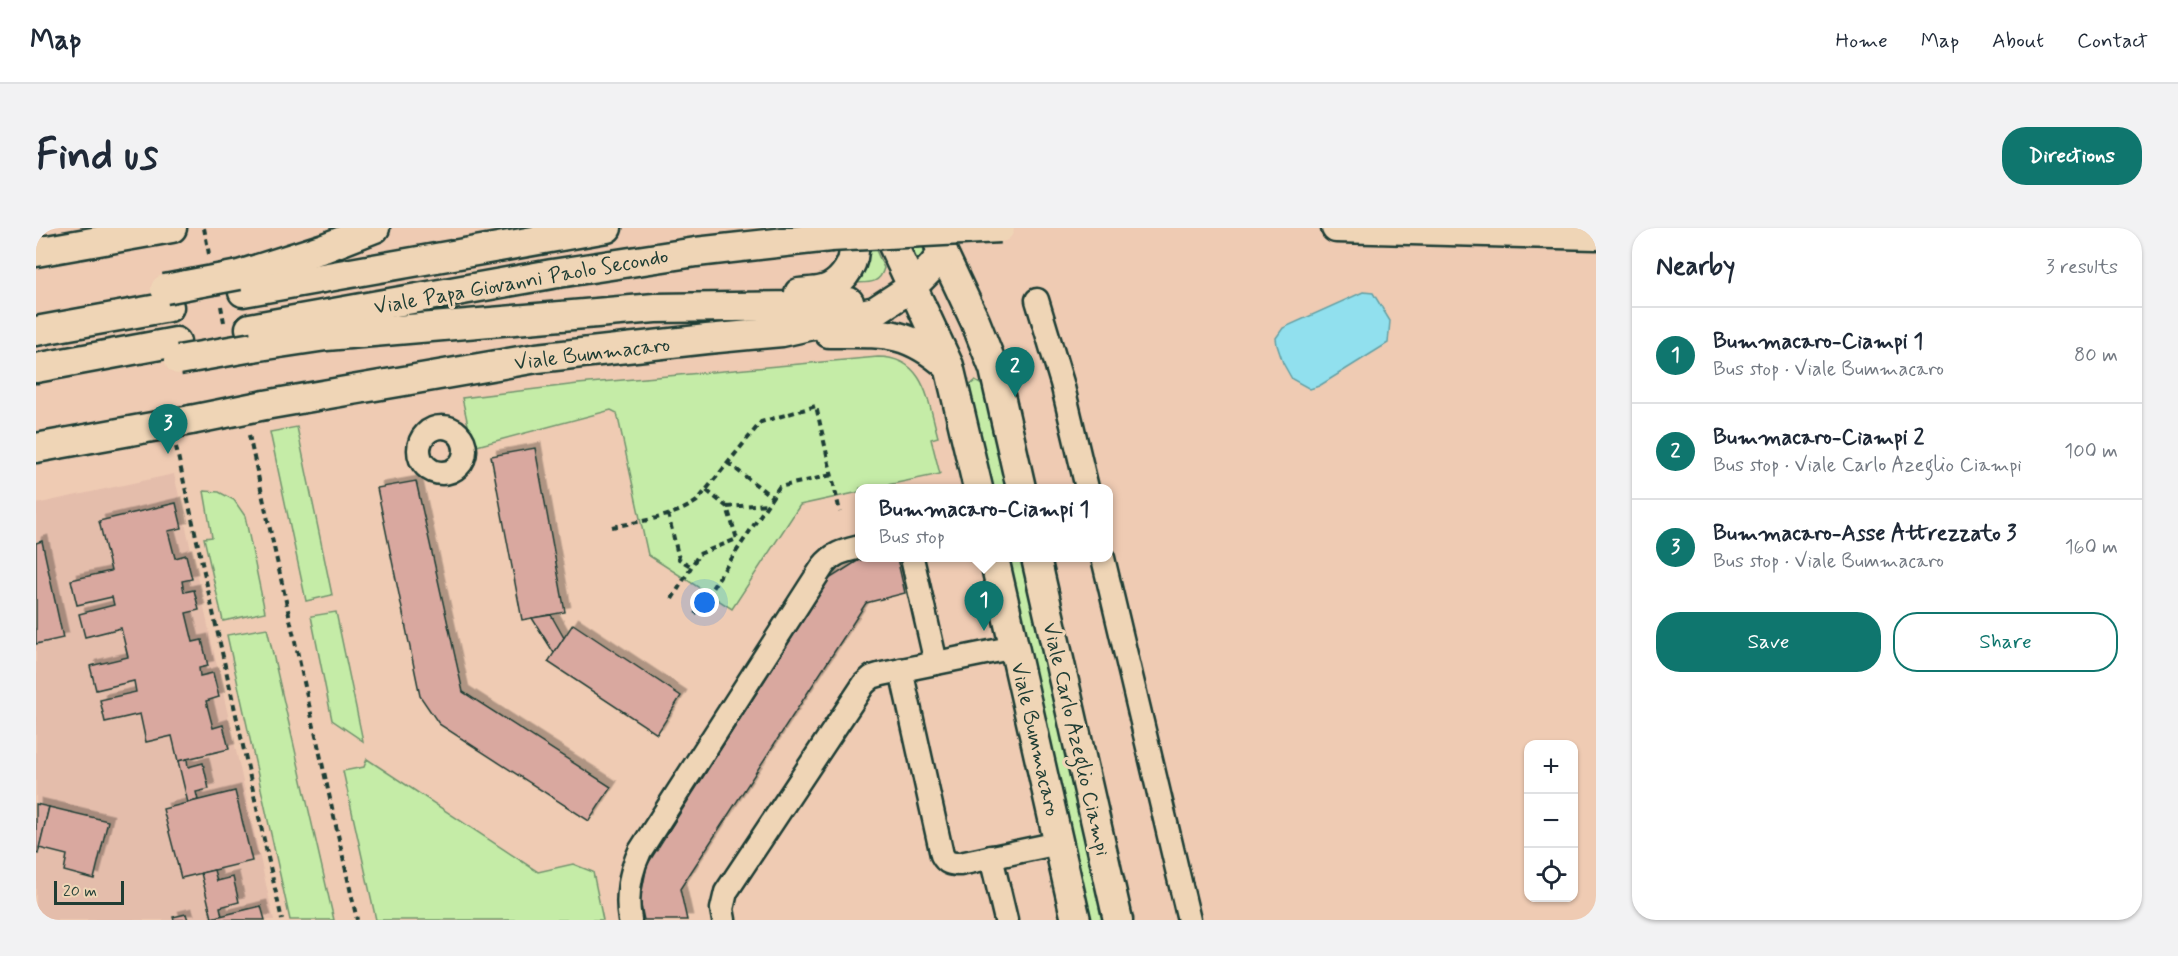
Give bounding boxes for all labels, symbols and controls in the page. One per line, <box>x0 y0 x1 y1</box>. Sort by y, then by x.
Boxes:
text: Map <box>30 23 81 60</box>
text: Home <box>1836 27 1888 55</box>
text: Map <box>1921 27 1959 55</box>
text: About <box>1992 27 2044 55</box>
text: Contact <box>2077 27 2148 55</box>
button: Directions <box>2002 127 2142 185</box>
text: Find us <box>36 129 158 184</box>
street label: Viale Papa Giovanni Paolo Secondo <box>372 242 671 322</box>
text: Nearby <box>1656 250 1735 284</box>
text: 3 results <box>2046 254 2118 281</box>
text: Bummacaro-Ciampi 1 <box>1713 328 1923 356</box>
street label: Viale Bummacaro <box>513 331 672 377</box>
text: 1 <box>1671 342 1680 369</box>
text: 80 m <box>2074 342 2118 369</box>
pin: 2 <box>996 348 1034 397</box>
text: Bus stop · Viale Bummacaro <box>1713 356 1944 383</box>
pin: 3 <box>148 404 188 454</box>
text: Bummacaro-Ciampi 2 <box>1713 424 1924 452</box>
text: 2 <box>1671 438 1680 465</box>
text: 100 m <box>2064 438 2118 465</box>
text: Bus stop · Viale Carlo Azeglio Ciampi <box>1713 452 2022 479</box>
popup <box>855 484 1113 562</box>
text: Bummacaro-Ciampi 1 <box>879 496 1089 524</box>
text: Bummacaro-Asse Attrezzato 3 <box>1713 520 2017 548</box>
text: Bus stop <box>879 524 945 551</box>
text: 3 <box>1671 534 1680 561</box>
text: 160 m <box>2065 534 2118 561</box>
text: Bus stop · Viale Bummacaro <box>1713 548 1944 575</box>
pin: 1 <box>964 582 1004 631</box>
your location <box>690 588 719 617</box>
button: Save <box>1656 612 1881 672</box>
button: Share <box>1893 612 2118 672</box>
street label: Viale Carlo Azeglio Ciampi <box>1034 620 1117 859</box>
street label: Viale Bummacaro <box>1004 660 1066 819</box>
map controls <box>1524 740 1578 902</box>
button: + <box>1524 740 1578 794</box>
button: − <box>1524 794 1578 848</box>
button: locate <box>1524 848 1578 902</box>
scale bar <box>54 878 124 906</box>
text: 20 m <box>63 881 97 902</box>

